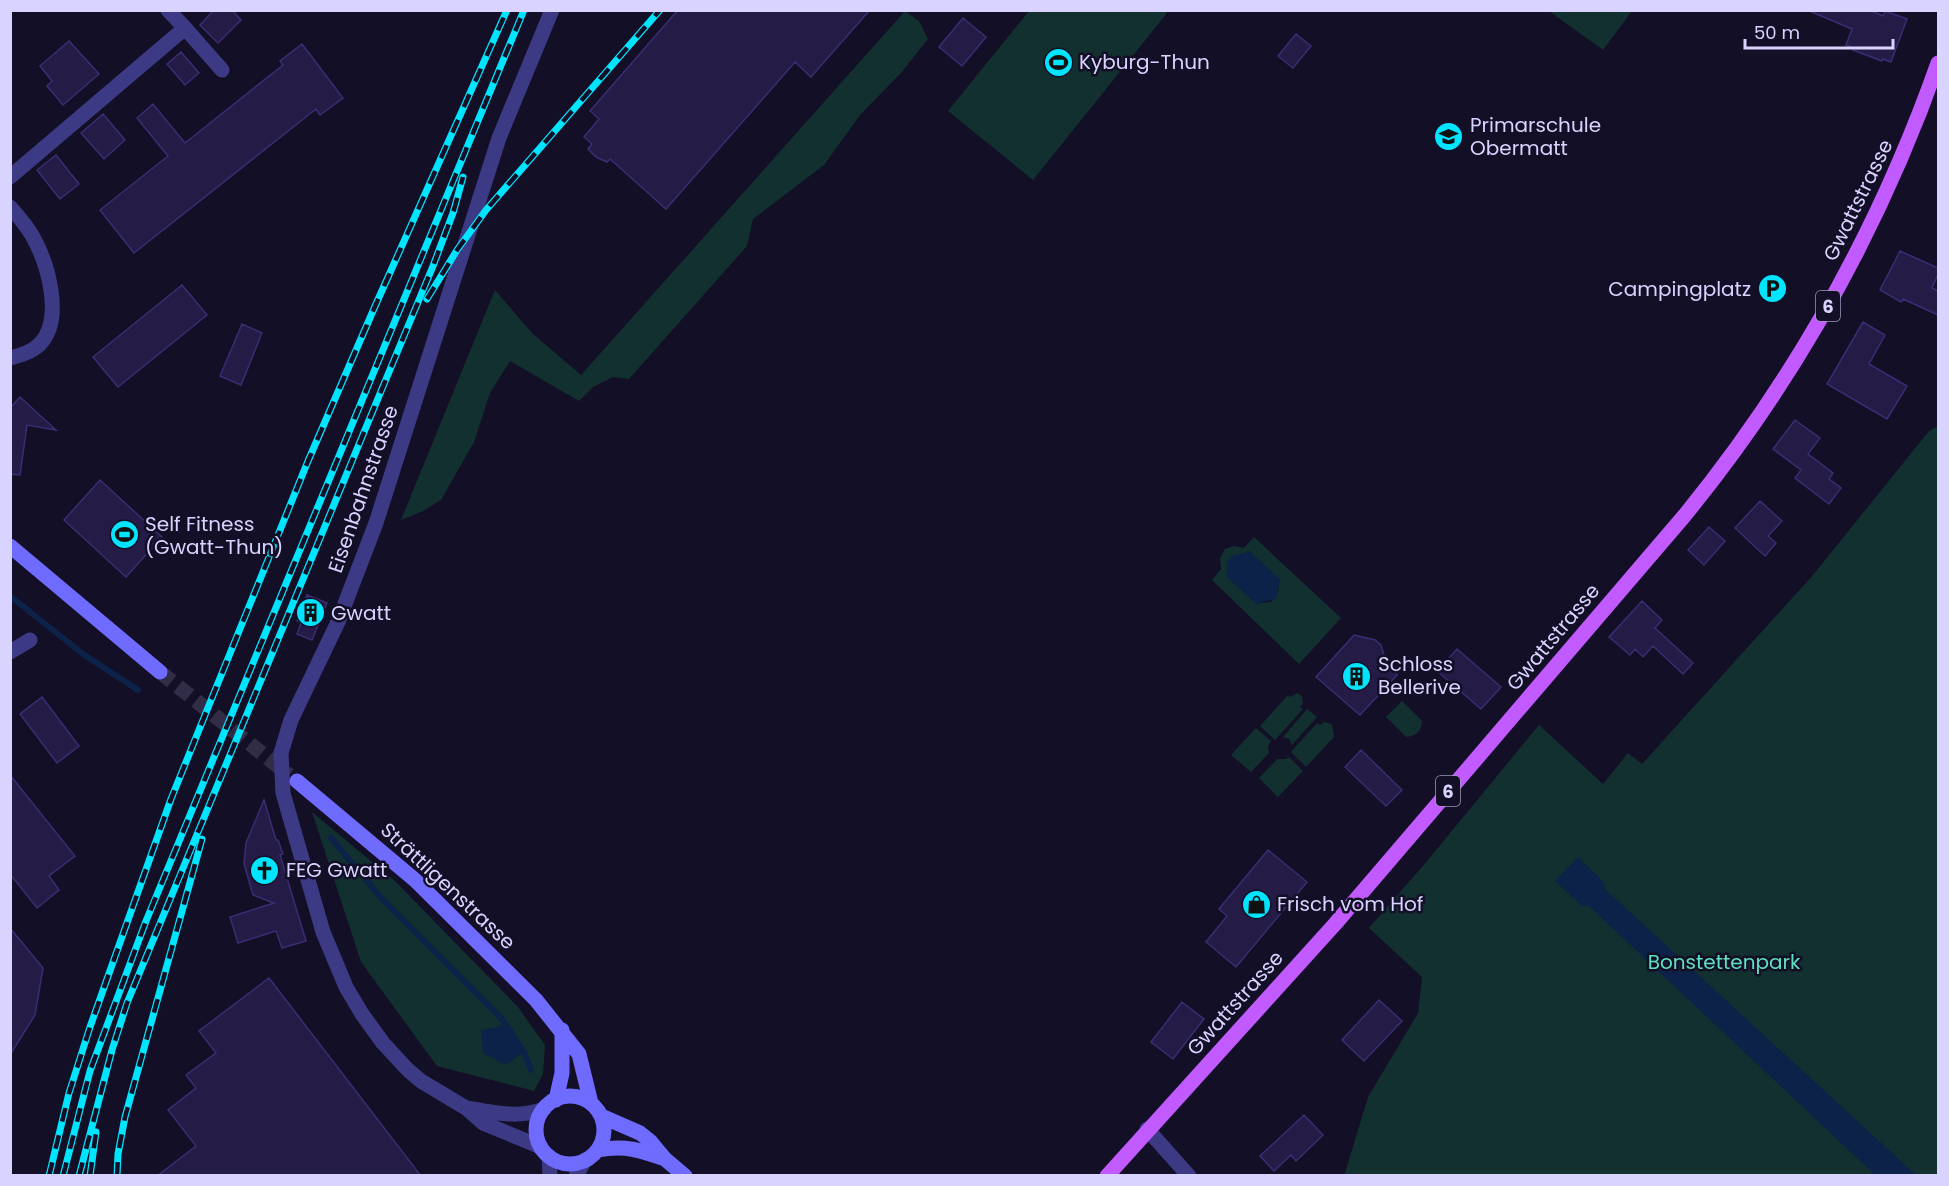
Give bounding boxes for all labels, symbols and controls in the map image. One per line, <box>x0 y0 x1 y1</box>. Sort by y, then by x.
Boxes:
scale bar <box>1745 12 1894 50</box>
text: 50 m <box>1754 20 1800 45</box>
sports icon: Kyburg-Thun <box>1042 46 1074 78</box>
place label: Kyburg-Thun <box>1079 48 1210 76</box>
place label: Primarschule Obermatt <box>1470 111 1601 162</box>
school or university icon: Primarschule Obermatt <box>1433 121 1465 153</box>
street label: Gwattstrasse <box>1816 135 1900 265</box>
parking icon: Campingplatz <box>1756 273 1788 305</box>
place label: Campingplatz <box>1608 275 1751 303</box>
road number: 6 <box>1816 291 1840 321</box>
street label: Eisenbahnstrasse <box>321 401 405 577</box>
place label: Self Fitness (Gwatt-Thun) <box>145 510 283 561</box>
sports icon: Self Fitness (Gwatt-Thun) <box>108 519 140 551</box>
street label: Gwattstrasse <box>1500 577 1606 697</box>
building icon: Gwatt <box>294 597 326 629</box>
place label: Gwatt <box>331 599 391 627</box>
place label: Schloss Bellerive <box>1378 650 1461 701</box>
building icon: Schloss Bellerive <box>1341 660 1373 692</box>
road number: 6 <box>1436 776 1460 806</box>
street label: Strättligenstrasse <box>374 816 522 956</box>
church icon: FEG Gwatt <box>249 854 281 886</box>
place label: FEG Gwatt <box>286 856 387 884</box>
shop icon: Frisch vom Hof <box>1240 888 1272 920</box>
place label: Frisch vom Hof <box>1277 890 1423 918</box>
street label: Gwattstrasse <box>1180 945 1290 1061</box>
park label: Bonstettenpark <box>1648 948 1801 976</box>

